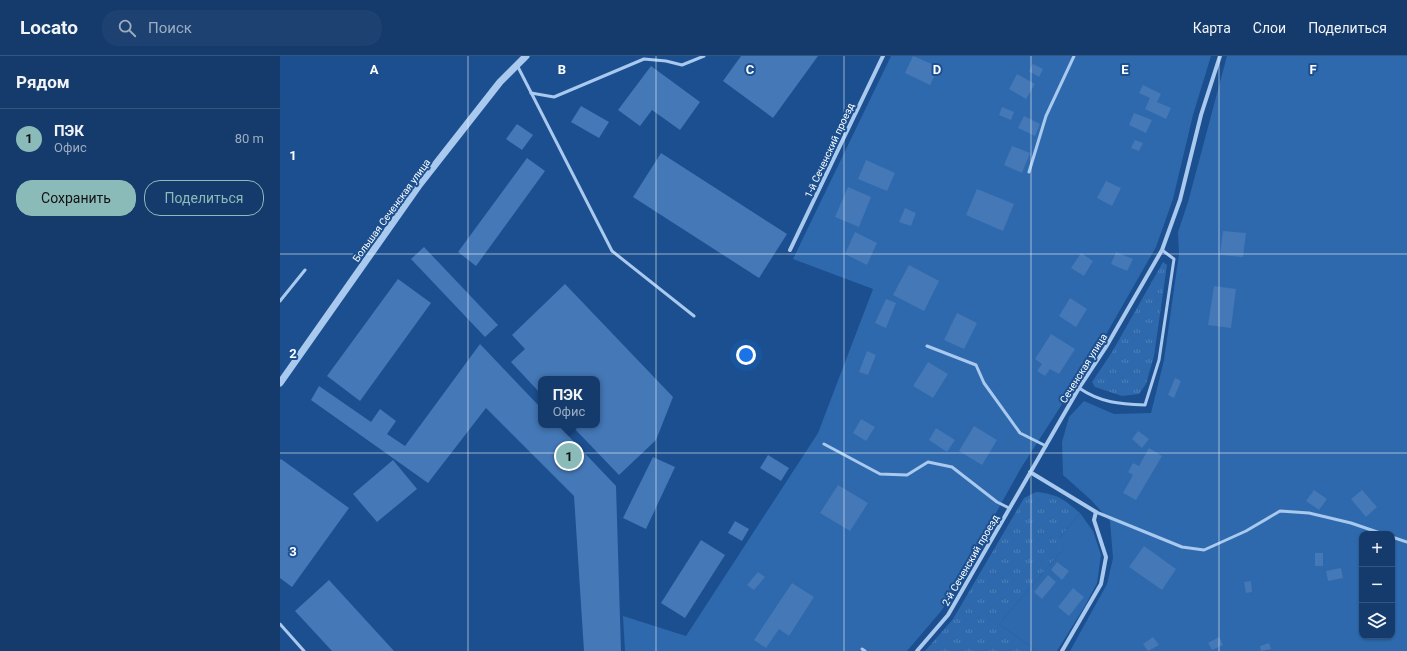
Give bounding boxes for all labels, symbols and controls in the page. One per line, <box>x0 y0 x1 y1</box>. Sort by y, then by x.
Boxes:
search box <box>102 10 382 46</box>
text: Locato <box>20 16 78 39</box>
icon: search <box>116 17 138 39</box>
text: Поиск <box>148 19 192 37</box>
text: Карта <box>1193 20 1231 36</box>
text: Слои <box>1253 20 1286 36</box>
text: Поделиться <box>1308 20 1387 36</box>
text: A <box>370 62 379 77</box>
text: B <box>558 62 566 77</box>
text: C <box>746 62 755 77</box>
text: D <box>933 62 941 77</box>
text: E <box>1121 62 1129 77</box>
text: F <box>1309 62 1317 77</box>
text: Рядом <box>16 72 70 92</box>
street label: 1-й Сеченский проезд <box>803 101 856 199</box>
text: ПЭК <box>54 122 84 140</box>
text: 1 <box>25 131 33 146</box>
text: 80 m <box>235 131 264 146</box>
text: Офис <box>54 140 87 155</box>
text: 1 <box>289 148 297 163</box>
street label: Большая Сеченская улица <box>350 157 432 264</box>
button: Сохранить <box>16 180 136 216</box>
button: Поделиться <box>144 180 264 216</box>
street label: Сеченская улица <box>1058 332 1109 405</box>
your location <box>736 345 756 365</box>
text: 2 <box>289 346 297 361</box>
popup <box>538 376 600 428</box>
text: ПЭК <box>553 386 583 404</box>
text: Офис <box>553 404 585 419</box>
pin: 1 <box>556 441 582 471</box>
street label: 2-й Сеченский проезд <box>940 513 1001 608</box>
map controls <box>1359 531 1395 639</box>
button: + <box>1359 531 1395 567</box>
text: 3 <box>289 544 297 559</box>
button: − <box>1359 567 1395 603</box>
button: layers <box>1359 603 1395 639</box>

